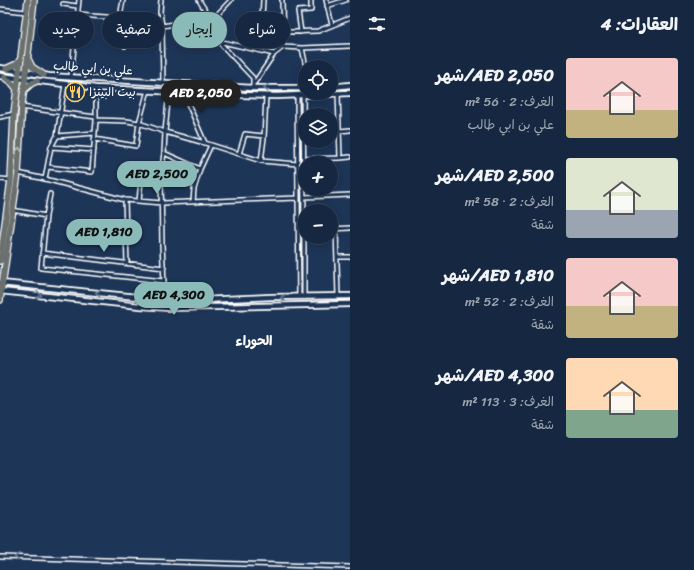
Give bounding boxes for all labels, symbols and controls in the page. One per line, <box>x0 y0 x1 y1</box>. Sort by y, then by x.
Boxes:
text: العقارات: 4 <box>601 9 678 39</box>
chip: جديد <box>38 12 94 48</box>
chip: تصفية <box>102 12 164 48</box>
chip: إيجار <box>172 12 227 48</box>
chip: شراء <box>235 12 290 48</box>
icon: filters <box>366 13 388 35</box>
street label: علي بن ابي طالب <box>52 54 134 82</box>
map controls <box>298 60 338 244</box>
button: locate <box>298 60 338 100</box>
text: AED 2,050/شهر <box>436 60 554 90</box>
icon: home <box>598 74 646 122</box>
pin: AED 2,050 <box>155 80 247 114</box>
restaurant icon: بيت البيتزا <box>64 81 86 103</box>
place label: بيت البيتزا <box>89 81 136 103</box>
text: AED 2,050 <box>170 81 232 104</box>
one-way arrow <box>263 84 269 92</box>
text: الغرف: 2 · 56 m² <box>465 90 554 113</box>
button: layers <box>298 108 338 148</box>
text: علي بن ابي طالب <box>468 113 554 136</box>
one-way arrow <box>15 147 23 153</box>
button: + <box>298 156 338 196</box>
text: AED 2,500/شهر <box>436 160 554 190</box>
pin: AED 2,500 <box>111 161 203 195</box>
text: AED 2,500 <box>126 162 188 185</box>
icon: home <box>598 174 646 222</box>
text: الغرف: 2 · 58 m² <box>465 190 554 213</box>
button: − <box>298 204 338 244</box>
text: شقة <box>531 213 554 236</box>
pin: AED 1,810 <box>58 219 150 253</box>
text: AED 1,810 <box>75 220 133 243</box>
text: AED 1,810/شهر <box>442 260 554 290</box>
icon: home <box>598 274 646 322</box>
pin: AED 4,300 <box>128 282 220 316</box>
text: AED 4,300 <box>143 283 205 306</box>
one-way arrow <box>95 289 101 298</box>
one-way arrow <box>36 290 42 299</box>
text: الغرف: 2 · 52 m² <box>465 290 554 313</box>
one-way arrow <box>280 293 286 302</box>
text: شقة <box>531 313 554 336</box>
district label: الحوراء <box>236 329 272 352</box>
text: AED 4,300/شهر <box>436 360 554 390</box>
icon: home <box>598 374 646 422</box>
text: الغرف: 3 · 113 m² <box>463 390 554 413</box>
text: شقة <box>531 413 554 436</box>
one-way arrow <box>14 553 20 562</box>

